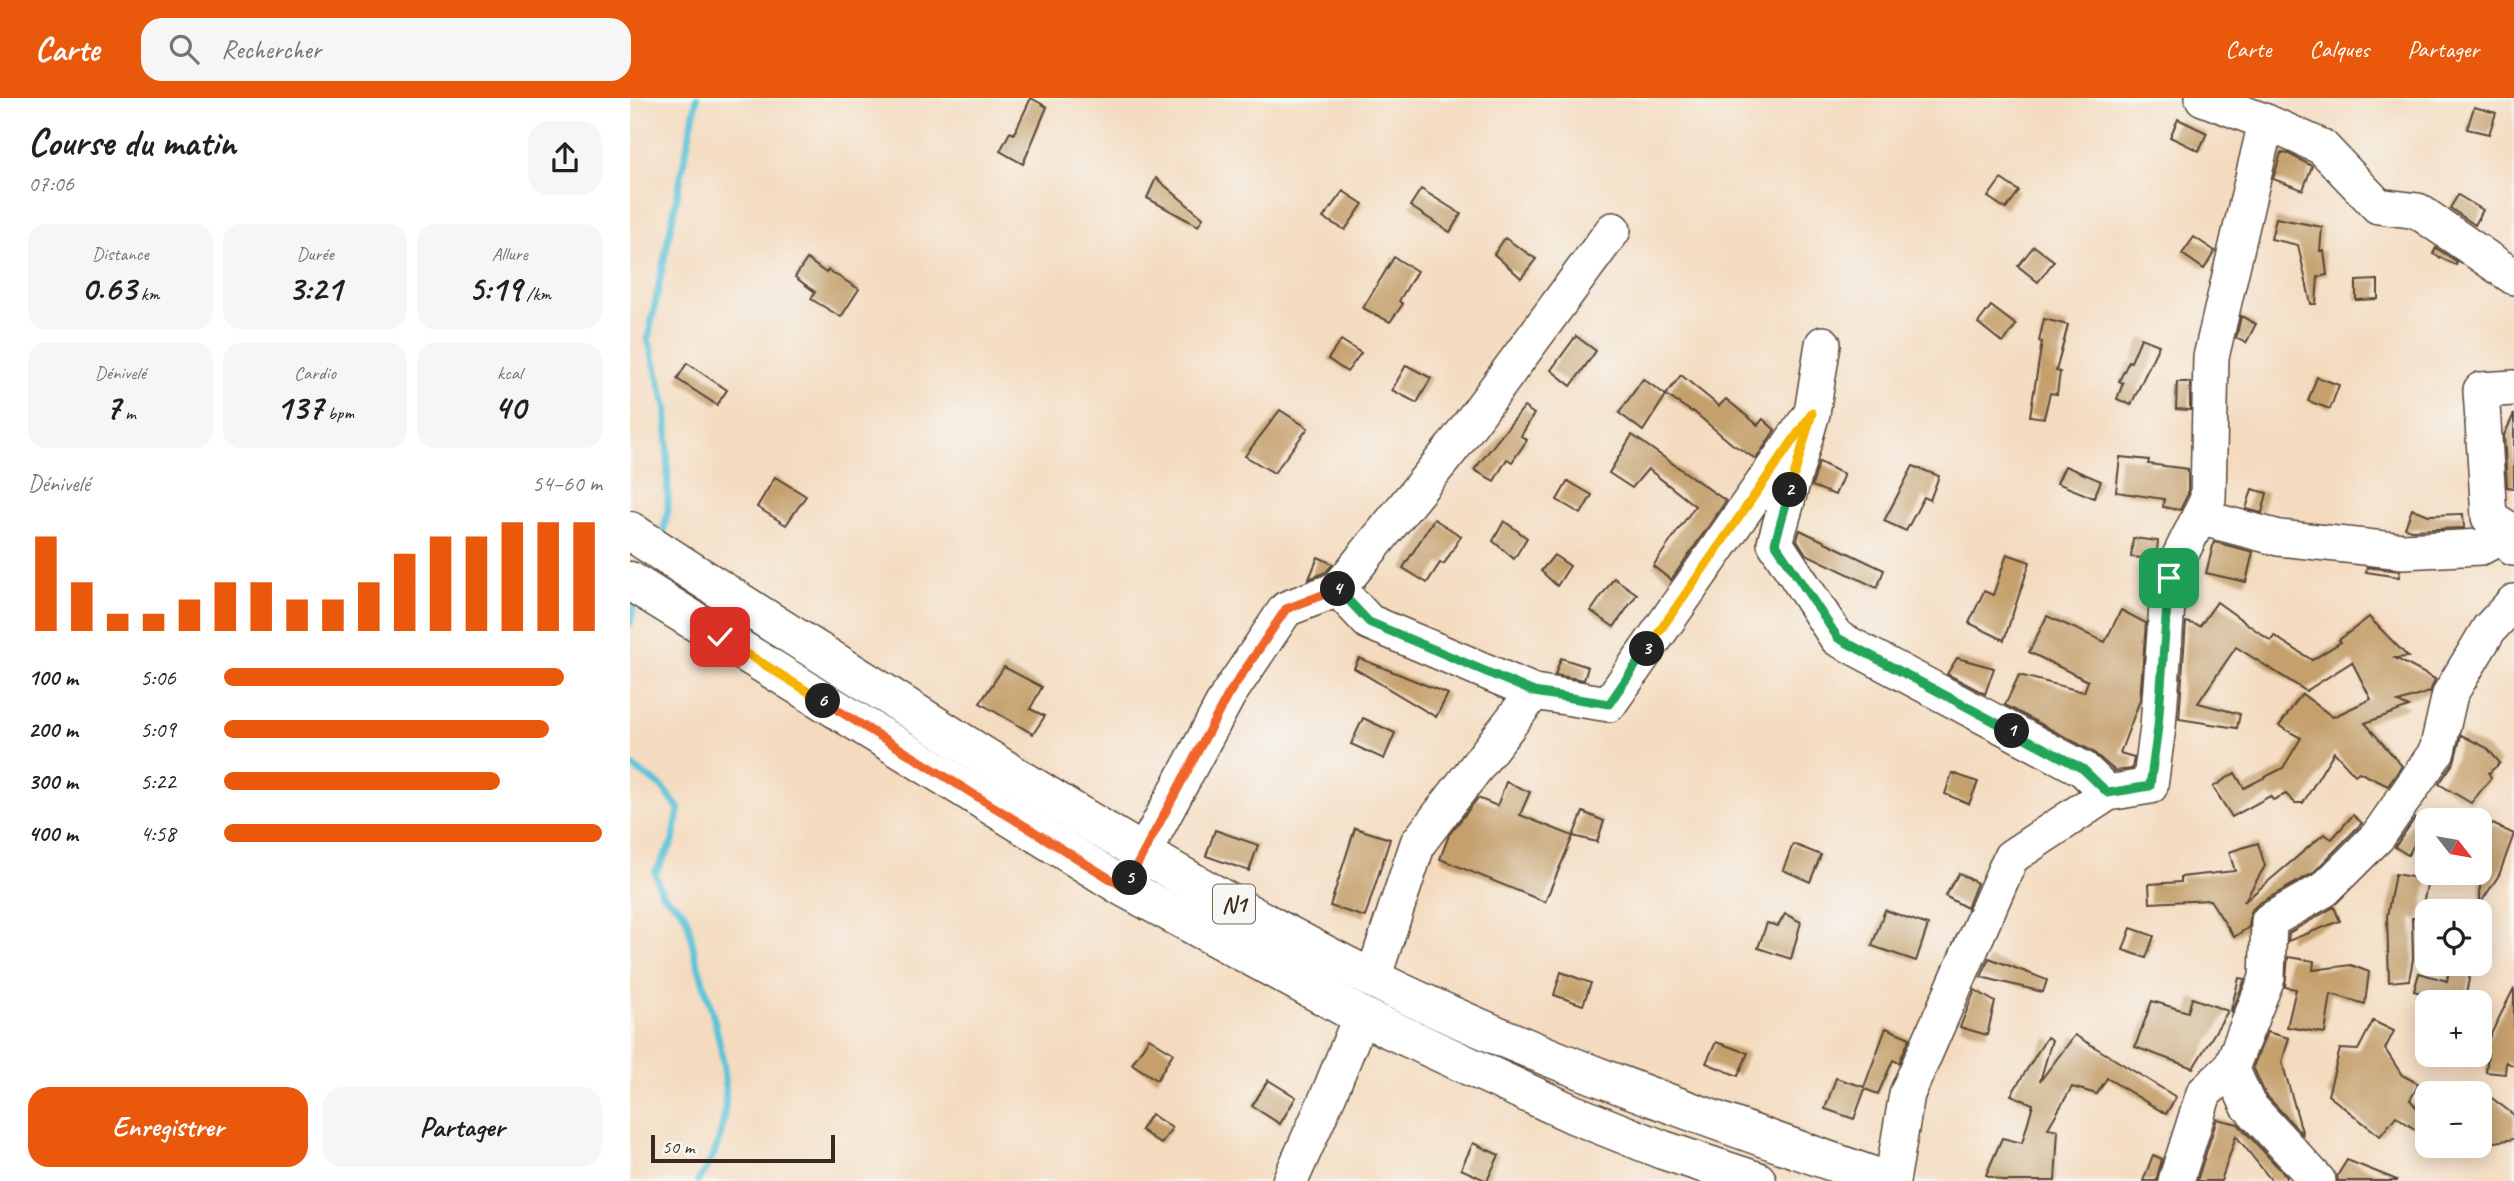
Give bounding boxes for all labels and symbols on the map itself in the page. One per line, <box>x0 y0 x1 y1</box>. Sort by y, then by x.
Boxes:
pin: 2 <box>1772 472 1808 508</box>
pin <box>2139 548 2199 608</box>
pin: 4 <box>1320 572 1356 606</box>
pin <box>690 607 750 667</box>
pin: 3 <box>1630 632 1664 666</box>
pin: 6 <box>806 684 840 718</box>
pin: 1 <box>1994 714 2030 748</box>
north arrow <box>2415 808 2492 886</box>
pin: 5 <box>1112 860 1148 896</box>
road number: N1 <box>1213 884 1255 924</box>
scale bar <box>651 1132 835 1164</box>

